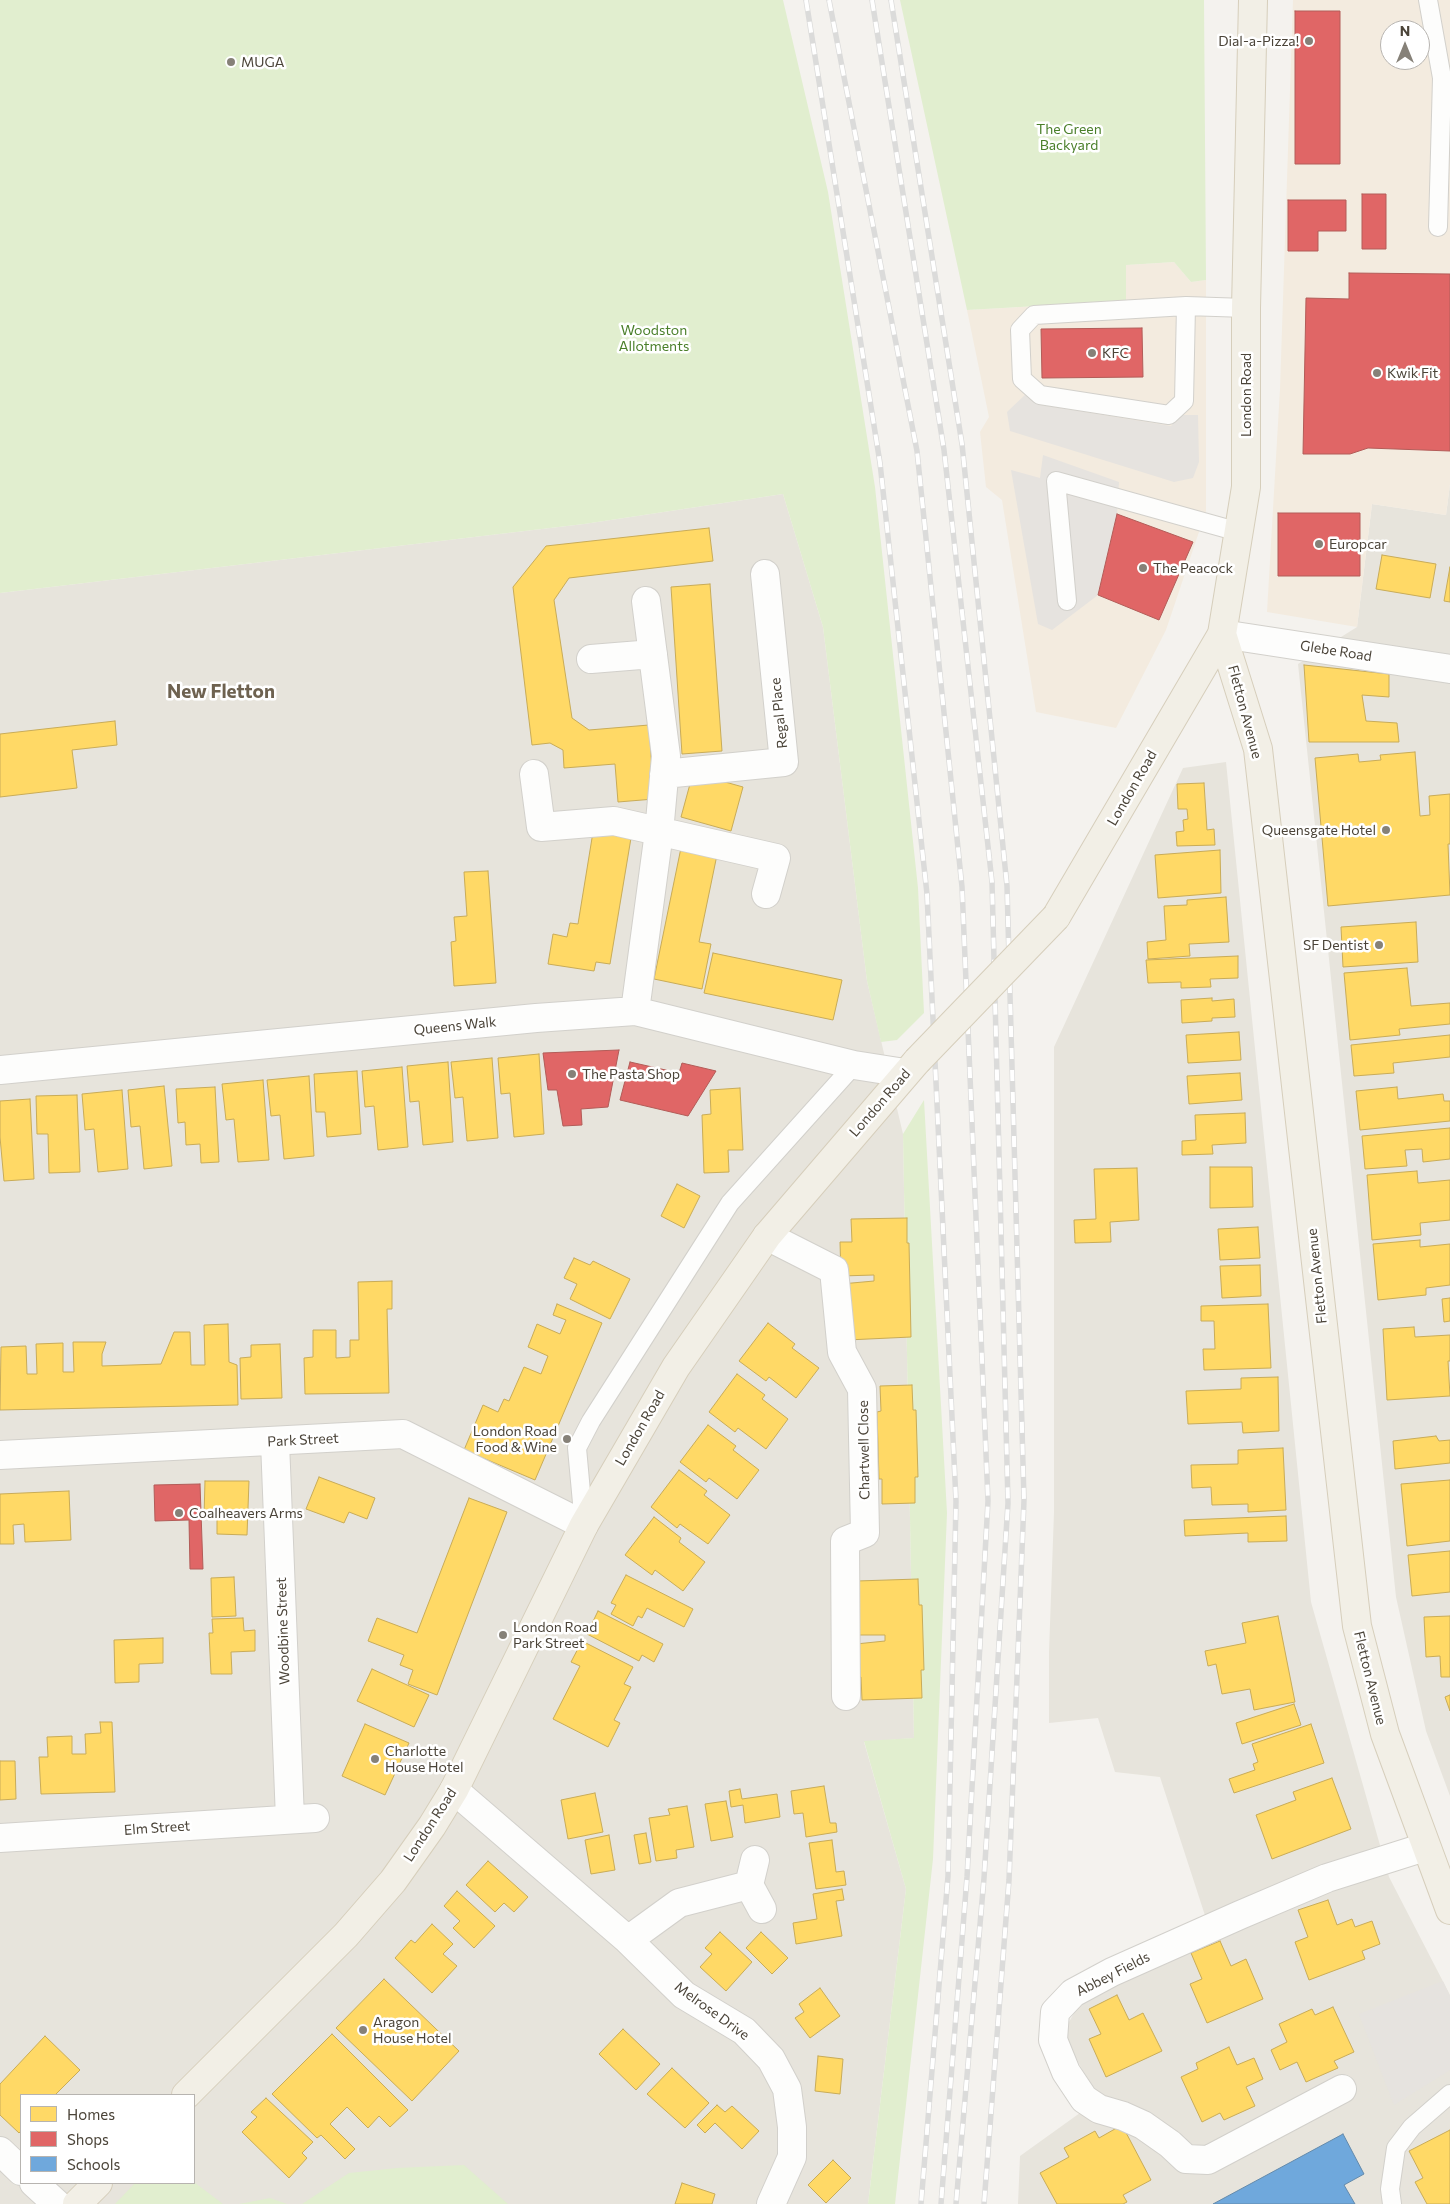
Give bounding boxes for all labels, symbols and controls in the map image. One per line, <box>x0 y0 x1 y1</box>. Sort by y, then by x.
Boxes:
north arrow <box>1380 20 1430 70</box>
text: N <box>1400 22 1410 39</box>
place label: Dial-a-Pizza! <box>1218 33 1299 49</box>
marker: Dial-a-Pizza! <box>1303 35 1315 47</box>
place label: MUGA <box>241 54 284 70</box>
marker: MUGA <box>225 56 237 68</box>
park label: The Green Backyard <box>1036 121 1102 154</box>
park label: Woodston Allotments <box>619 322 689 354</box>
place label: KFC <box>1102 345 1129 361</box>
marker: KFC <box>1086 347 1098 359</box>
street label: London Road <box>1238 353 1254 437</box>
place label: Kwik Fit <box>1387 365 1438 381</box>
marker: Kwik Fit <box>1371 367 1383 379</box>
place label: Europcar <box>1329 536 1387 552</box>
marker: Europcar <box>1313 538 1325 550</box>
place label: The Peacock <box>1153 560 1233 576</box>
marker: The Peacock <box>1137 562 1149 574</box>
street label: Glebe Road <box>1299 637 1373 665</box>
street label: Fletton Avenue <box>1224 663 1266 761</box>
street label: Regal Place <box>767 677 791 749</box>
district label: New Fletton <box>167 681 275 703</box>
street label: London Road <box>1104 747 1160 829</box>
place label: Queensgate Hotel <box>1262 822 1376 838</box>
marker: Queensgate Hotel <box>1380 824 1392 836</box>
place label: SF Dentist <box>1303 937 1369 953</box>
marker: SF Dentist <box>1373 939 1385 951</box>
street label: Queens Walk <box>413 1013 497 1039</box>
place label: The Pasta Shop <box>582 1066 680 1082</box>
street label: London Road <box>846 1066 914 1140</box>
marker: The Pasta Shop <box>566 1068 578 1080</box>
street label: Fletton Avenue <box>1304 1227 1330 1325</box>
street label: London Road <box>612 1387 668 1469</box>
street label: Chartwell Close <box>855 1400 873 1500</box>
place label: London Road Food & Wine <box>473 1423 557 1455</box>
street label: Park Street <box>267 1430 339 1450</box>
marker: London Road Food & Wine <box>561 1433 573 1445</box>
place label: Coalheavers Arms <box>189 1505 303 1521</box>
marker: Coalheavers Arms <box>173 1507 185 1519</box>
street label: Woodbine Street <box>273 1577 293 1685</box>
place label: London Road Park Street <box>513 1619 597 1651</box>
marker: London Road Park Street <box>497 1629 509 1641</box>
street label: Fletton Avenue <box>1350 1629 1390 1727</box>
place label: Charlotte House Hotel <box>385 1743 463 1775</box>
marker: Charlotte House Hotel <box>369 1753 381 1765</box>
street label: London Road <box>400 1785 460 1865</box>
street label: Elm Street <box>123 1817 191 1839</box>
street label: Abbey Fields <box>1073 1948 1153 2000</box>
street label: Melrose Drive <box>671 1978 753 2044</box>
place label: Aragon House Hotel <box>373 2014 451 2046</box>
marker: Aragon House Hotel <box>357 2024 369 2036</box>
legend <box>20 2094 195 2184</box>
text: Homes <box>67 2105 115 2123</box>
text: Shops <box>67 2130 109 2148</box>
text: Schools <box>67 2155 120 2173</box>

